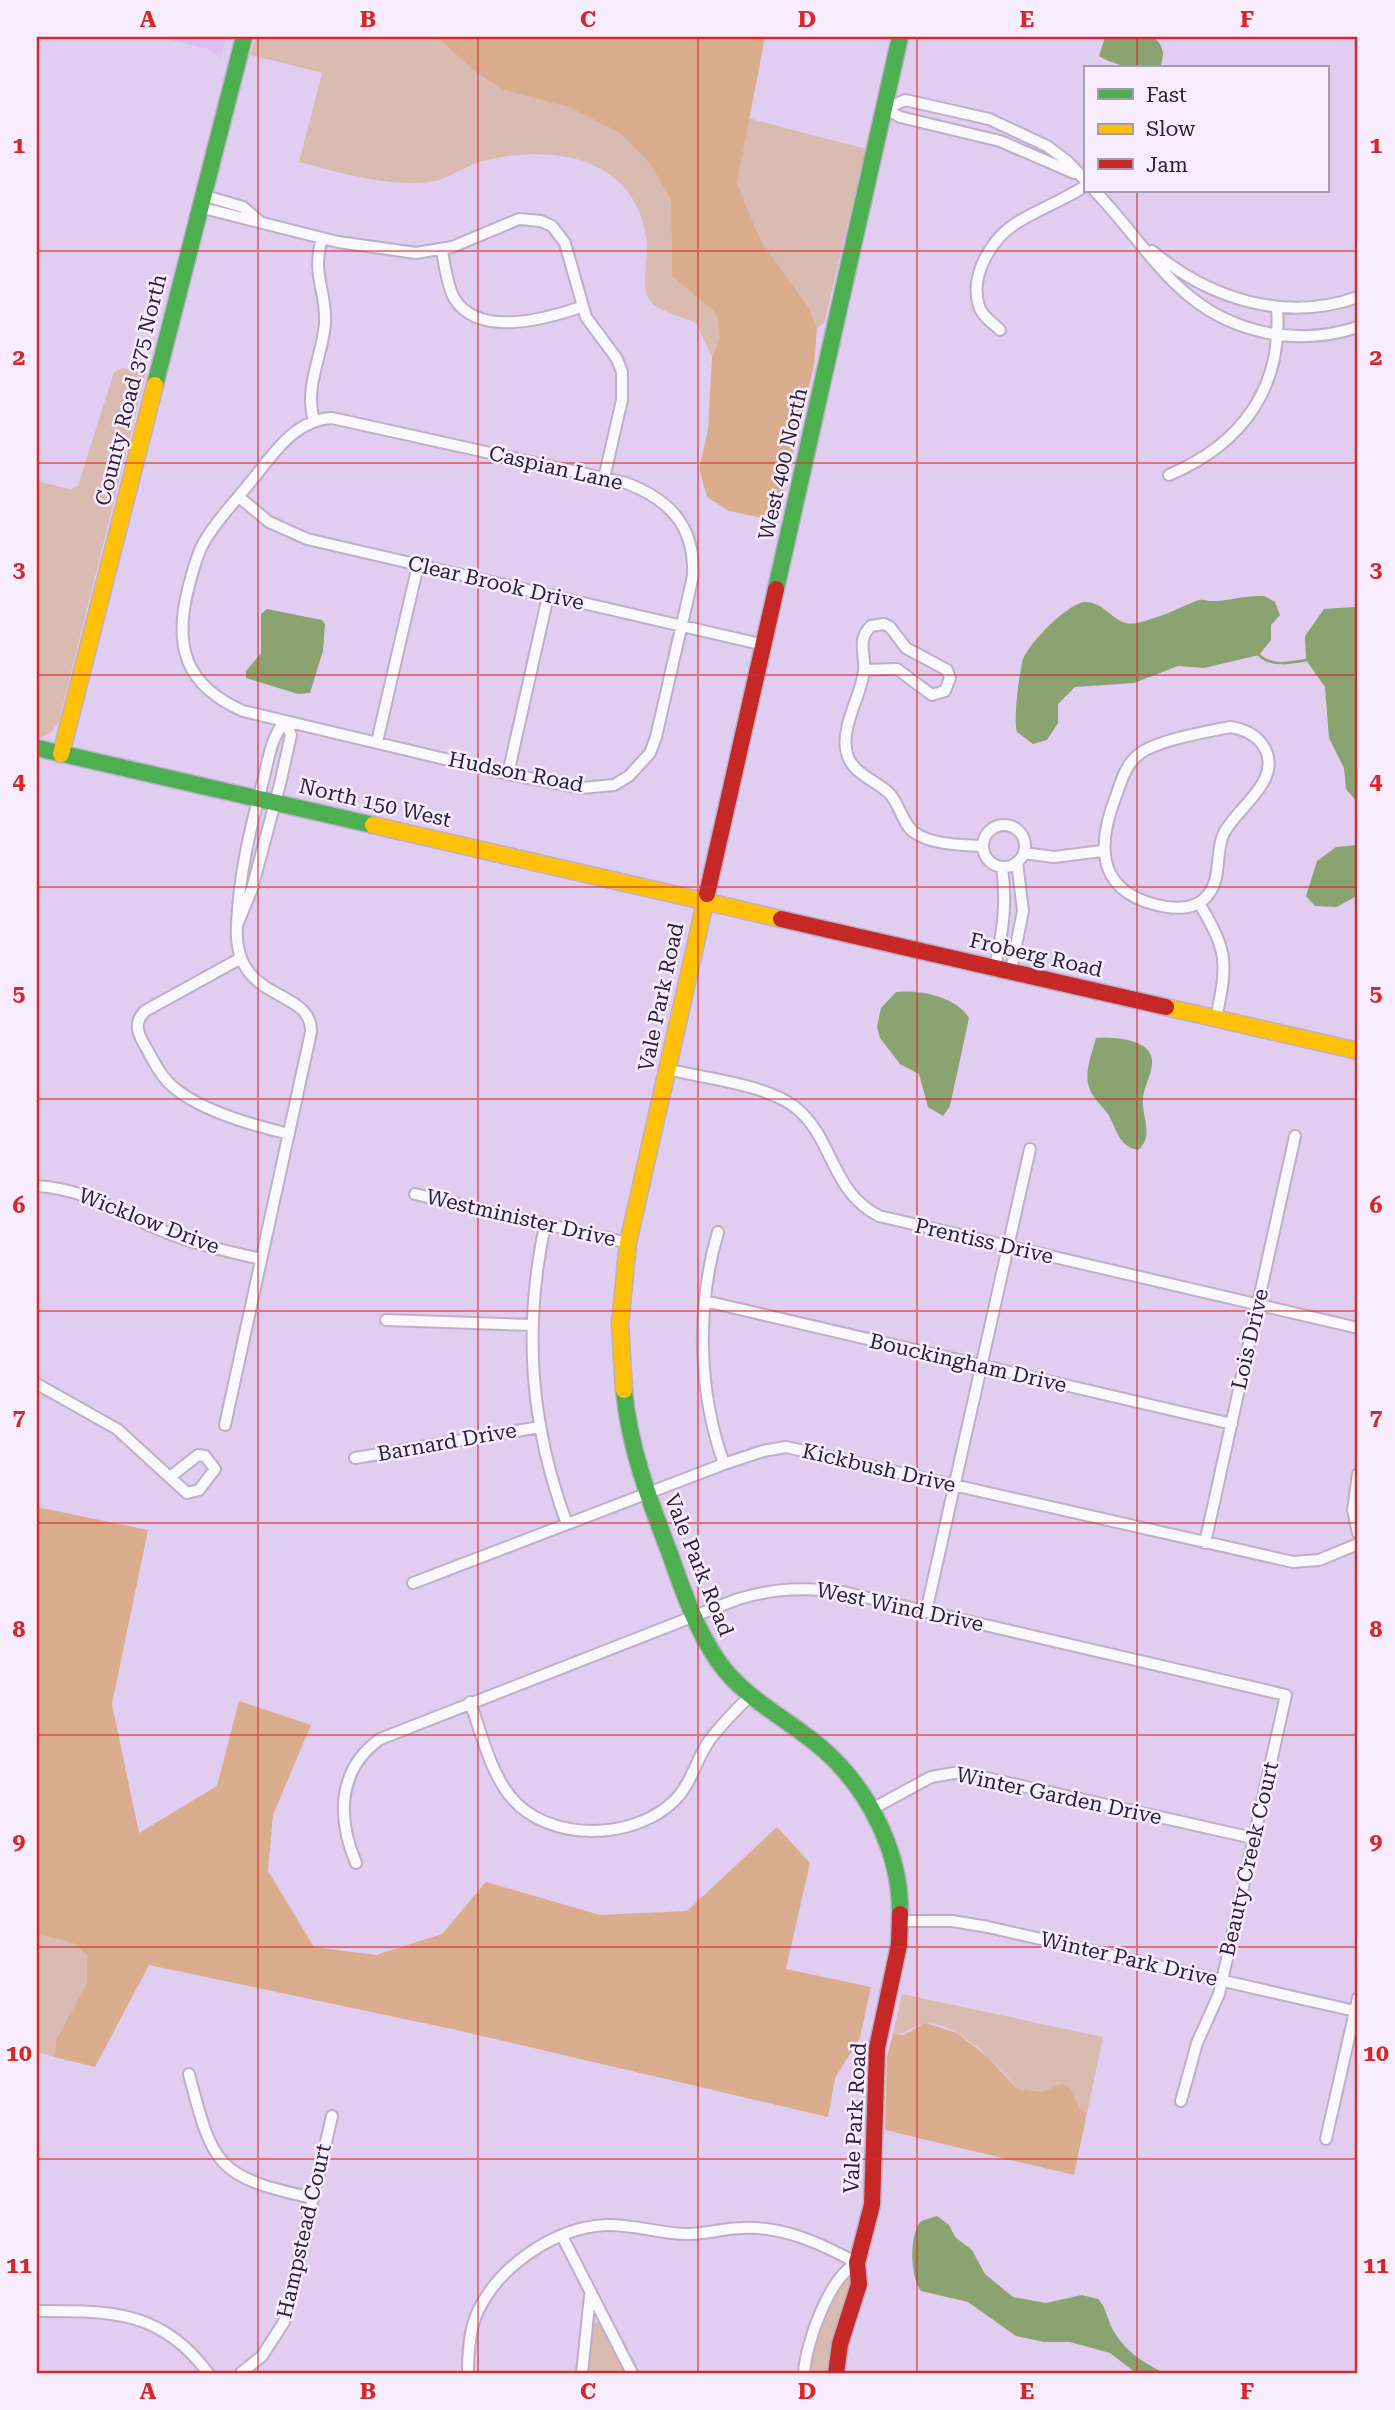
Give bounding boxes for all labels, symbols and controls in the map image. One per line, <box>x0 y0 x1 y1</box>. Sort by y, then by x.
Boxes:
text: A <box>140 6 157 33</box>
text: B <box>360 6 376 33</box>
text: C <box>580 6 596 33</box>
text: D <box>798 6 816 33</box>
text: E <box>1020 6 1034 33</box>
text: F <box>1240 6 1254 33</box>
legend <box>1084 66 1328 192</box>
text: Fast <box>1146 83 1187 107</box>
text: Slow <box>1146 117 1196 141</box>
text: 1 <box>13 132 26 159</box>
text: 1 <box>1370 132 1383 159</box>
text: Jam <box>1146 153 1188 177</box>
street label: County Road 375 North <box>91 271 172 508</box>
text: 2 <box>13 344 25 371</box>
text: 2 <box>1370 344 1382 371</box>
street label: West 400 North <box>754 385 812 542</box>
street label: Caspian Lane <box>487 441 625 495</box>
street label: Clear Brook Drive <box>406 551 586 615</box>
text: 3 <box>13 556 26 583</box>
text: 3 <box>1370 556 1383 583</box>
street label: Hudson Road <box>446 747 586 797</box>
text: 4 <box>13 768 26 795</box>
text: 4 <box>1370 768 1383 795</box>
street label: North 150 West <box>297 774 454 832</box>
street label: Vale Park Road <box>634 920 689 1073</box>
street label: Froberg Road <box>967 928 1105 982</box>
text: 5 <box>13 980 26 1007</box>
text: 5 <box>1370 980 1383 1007</box>
street label: Wicklow Drive <box>75 1183 223 1259</box>
street label: Westminister Drive <box>424 1185 618 1251</box>
text: 6 <box>13 1192 26 1219</box>
text: 6 <box>1370 1192 1383 1219</box>
street label: Prentiss Drive <box>912 1213 1056 1269</box>
street label: Lois Drive <box>1227 1286 1273 1392</box>
street label: Bouckingham Drive <box>867 1329 1069 1397</box>
text: 7 <box>13 1404 26 1431</box>
text: 7 <box>1370 1404 1383 1431</box>
street label: Barnard Drive <box>376 1418 518 1466</box>
street label: Kickbush Drive <box>800 1439 958 1497</box>
street label: Vale Park Road <box>660 1490 739 1640</box>
street label: West Wind Drive <box>814 1578 986 1636</box>
text: 8 <box>13 1616 26 1643</box>
text: 8 <box>1370 1616 1383 1643</box>
street label: Beauty Creek Court <box>1215 1759 1283 1959</box>
street label: Winter Garden Drive <box>954 1762 1164 1830</box>
text: 9 <box>13 1828 26 1855</box>
text: 9 <box>1370 1828 1383 1855</box>
street label: Winter Park Drive <box>1038 1927 1220 1991</box>
text: 10 <box>6 2040 32 2067</box>
text: 10 <box>1363 2040 1389 2067</box>
street label: Vale Park Road <box>839 2041 871 2194</box>
street label: Hampstead Court <box>272 2141 336 2321</box>
text: 11 <box>6 2252 32 2279</box>
text: 11 <box>1363 2252 1389 2279</box>
text: A <box>140 2378 157 2405</box>
text: B <box>360 2378 376 2405</box>
text: C <box>580 2378 596 2405</box>
text: D <box>798 2378 816 2405</box>
text: E <box>1020 2378 1034 2405</box>
text: F <box>1240 2378 1254 2405</box>

